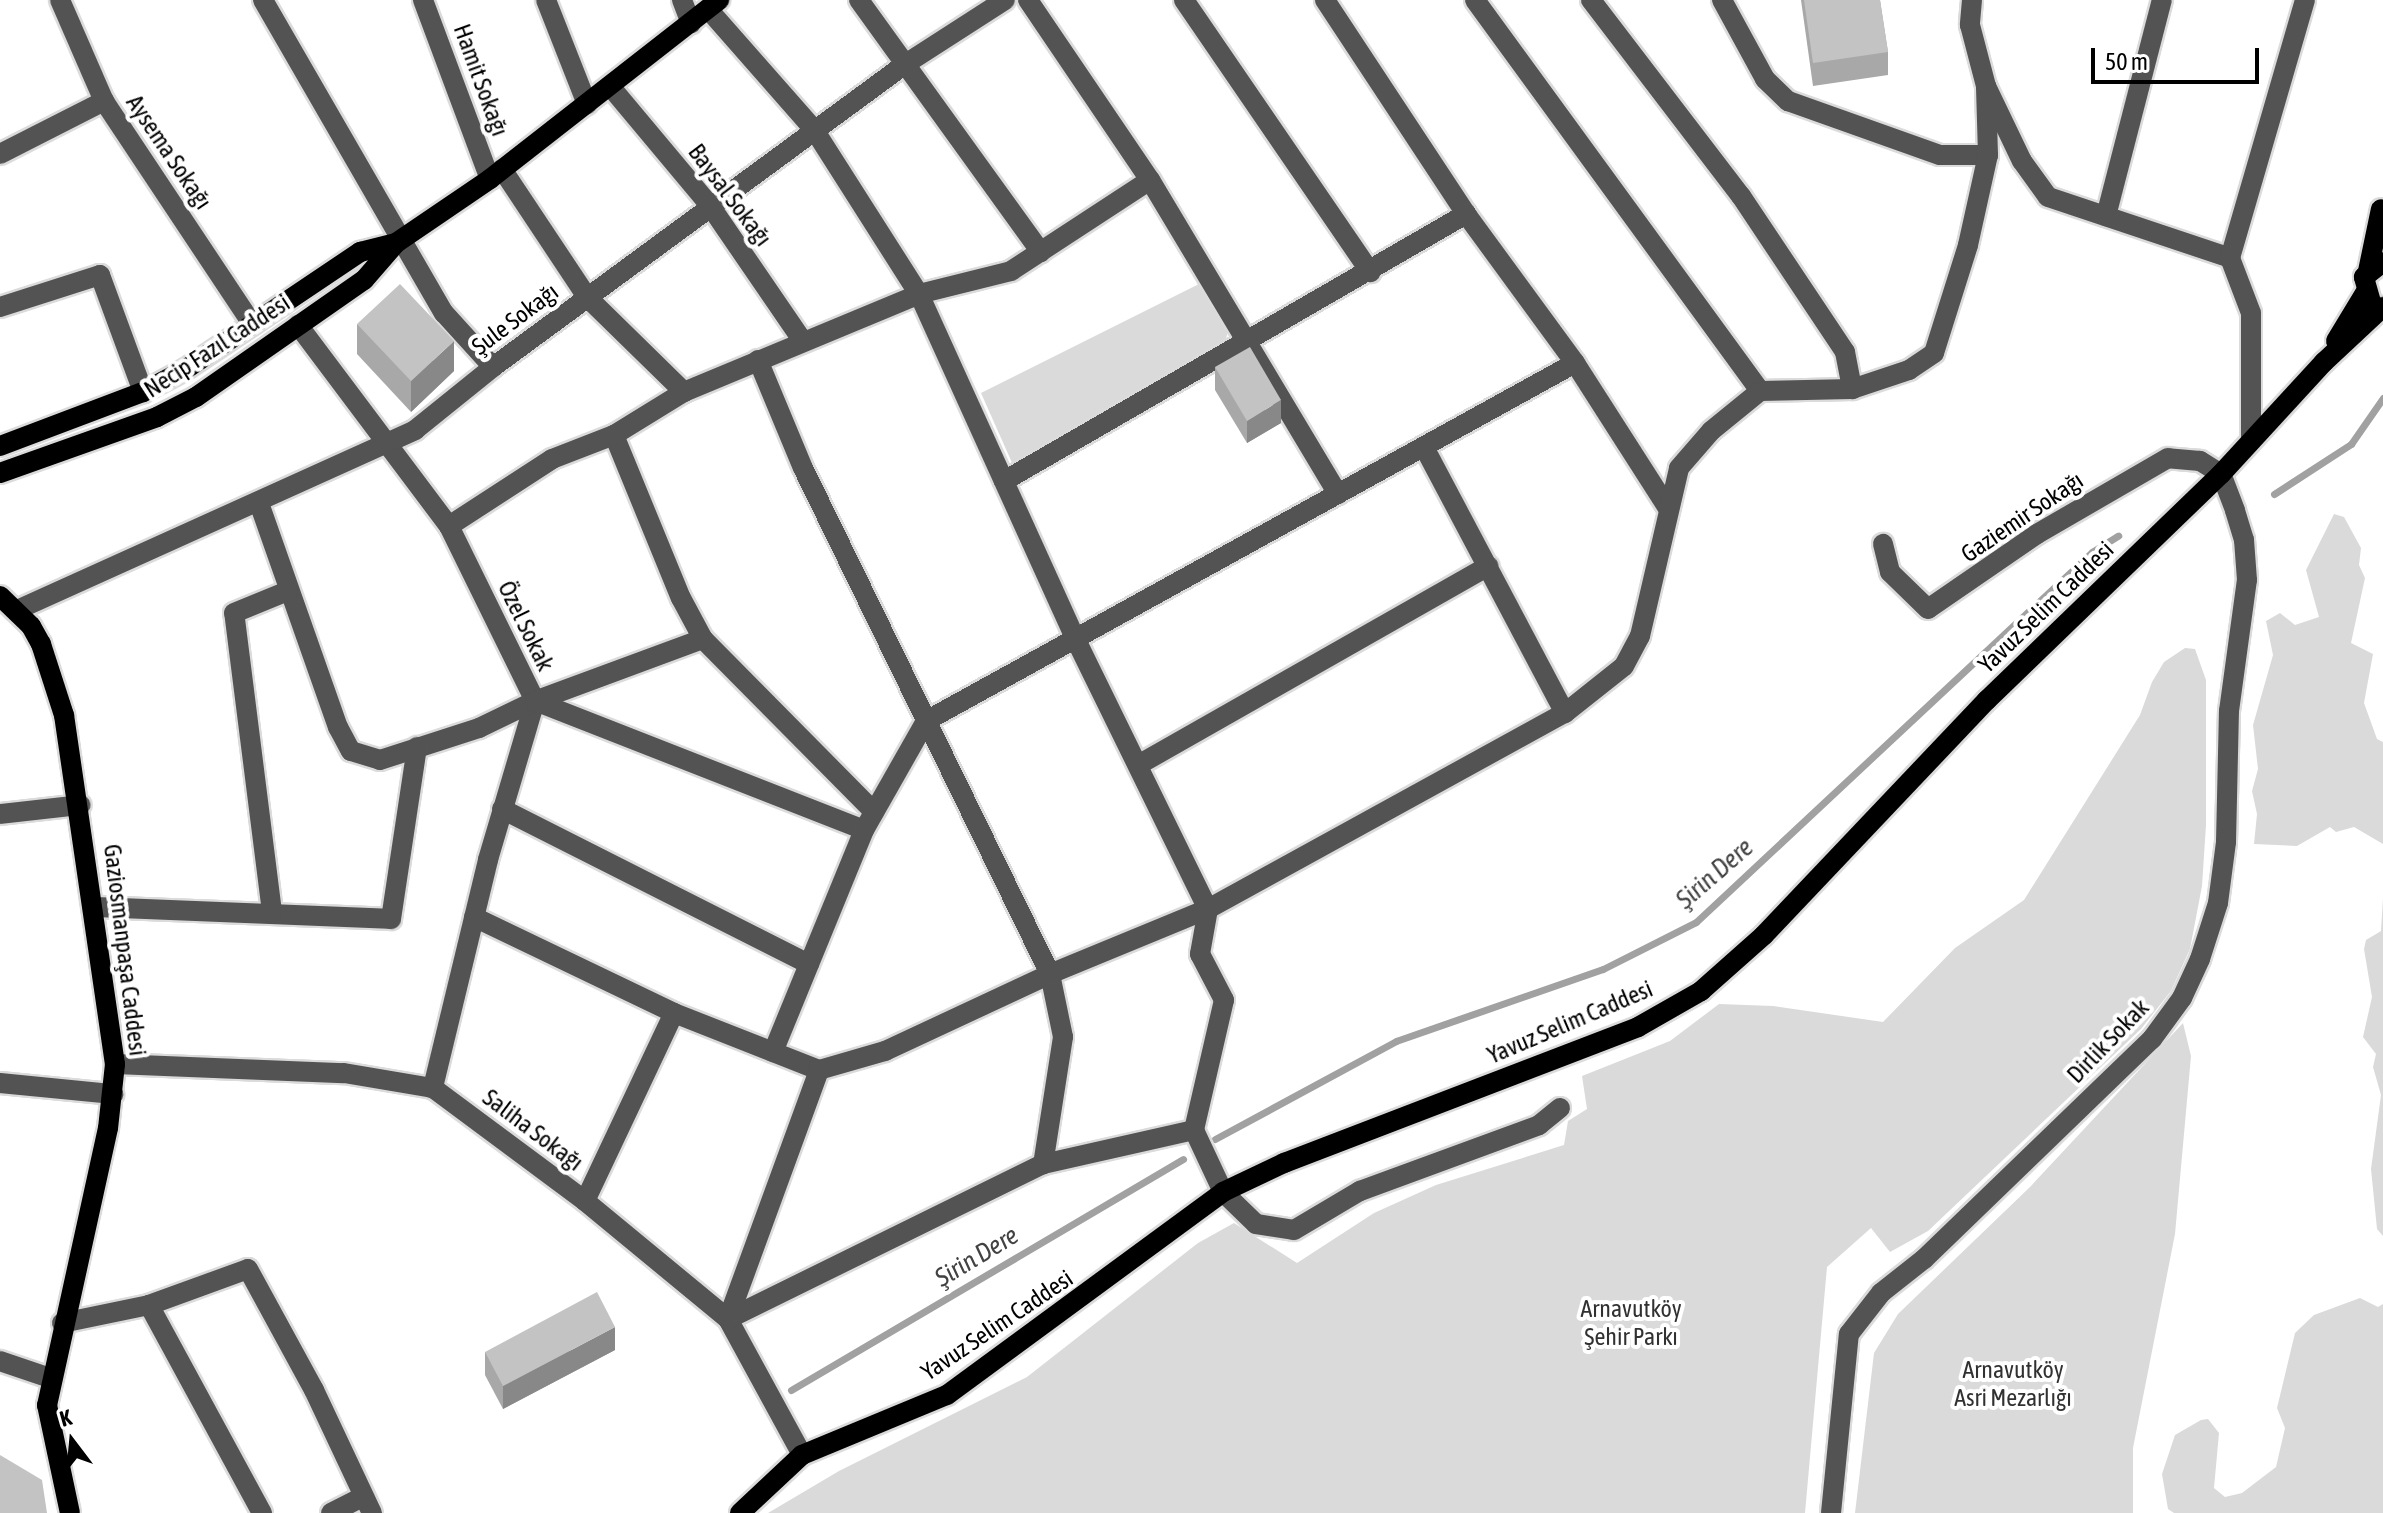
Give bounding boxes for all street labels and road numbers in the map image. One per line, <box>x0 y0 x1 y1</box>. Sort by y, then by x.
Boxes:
street label: Hamit Sokağı <box>447 20 515 140</box>
street label: Aysema Sokağı <box>120 89 218 215</box>
street label: Baysal Sokağı <box>682 138 778 252</box>
street label: Şule Sokağı <box>466 277 564 361</box>
street label: Necip Fazıl Caddesi <box>139 288 295 404</box>
street label: Gaziemir Sokağı <box>1955 466 2089 568</box>
street label: Yavuz Selim Caddesi <box>1972 535 2120 679</box>
street label: Özel Sokak <box>492 576 560 676</box>
street label: Gaziosmanpaşa Caddesi <box>98 843 152 1057</box>
street label: Yavuz Selim Caddesi <box>1483 974 1657 1070</box>
street label: Dirlik Sokak <box>2061 993 2155 1089</box>
street label: Saliha Sokağı <box>477 1083 589 1177</box>
street label: Yavuz Selim Caddesi <box>916 1264 1078 1386</box>

